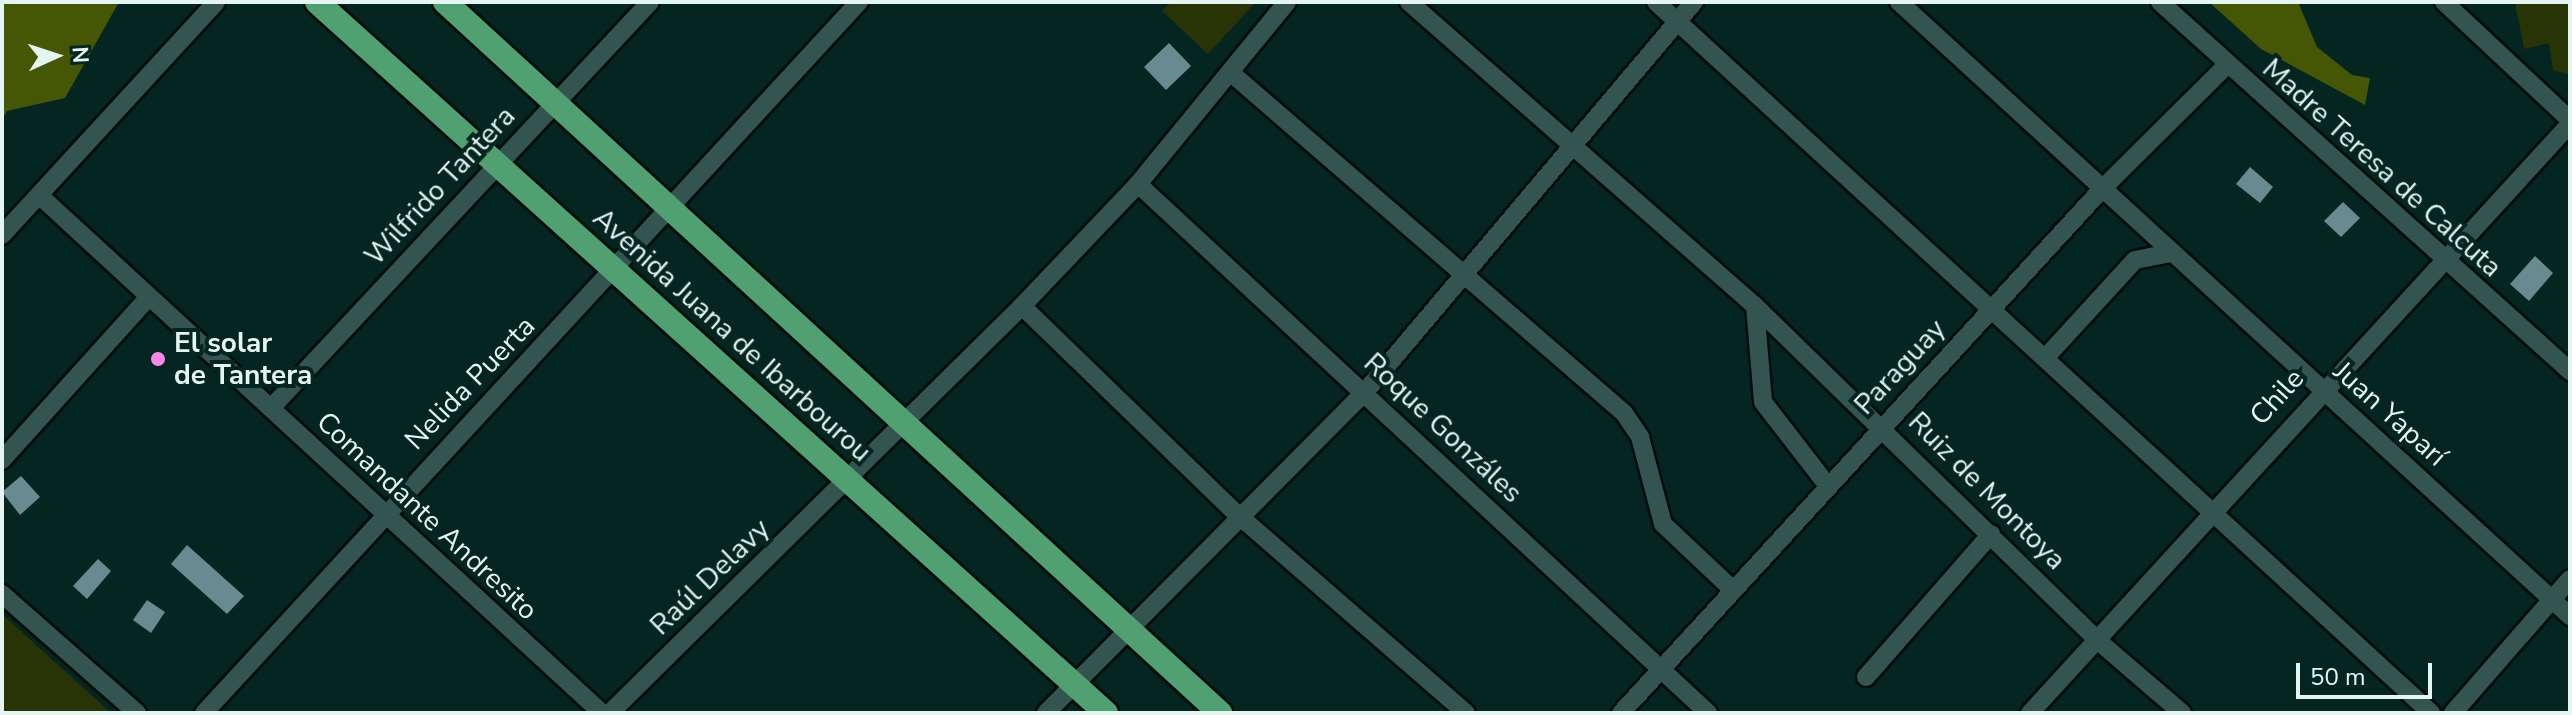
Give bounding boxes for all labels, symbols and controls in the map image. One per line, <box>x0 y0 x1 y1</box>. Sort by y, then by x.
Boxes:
north arrow <box>16 16 96 96</box>
text: N <box>65 46 95 64</box>
street label: Madre Teresa de Calcuta <box>2256 52 2508 284</box>
street label: Wilfrido Tantera <box>358 100 522 272</box>
street label: Avenida Juana de Ibarbourou <box>586 201 878 469</box>
street label: Nelida Puerta <box>398 309 542 457</box>
street label: Paraguay <box>1848 312 1952 422</box>
place label: El solar de Tantera <box>174 326 312 392</box>
street label: Roque Gonzáles <box>1357 346 1529 510</box>
marker: El solar de Tantera <box>149 350 167 368</box>
street label: Juan Yaparí <box>2327 355 2453 473</box>
street label: Chile <box>2243 362 2311 432</box>
street label: Comandante Andresito <box>310 405 544 627</box>
street label: Ruiz de Montoya <box>1901 405 2073 577</box>
street label: Raúl Delavy <box>643 512 777 642</box>
scale bar <box>2300 647 2436 697</box>
text: 50 m <box>2310 661 2366 693</box>

